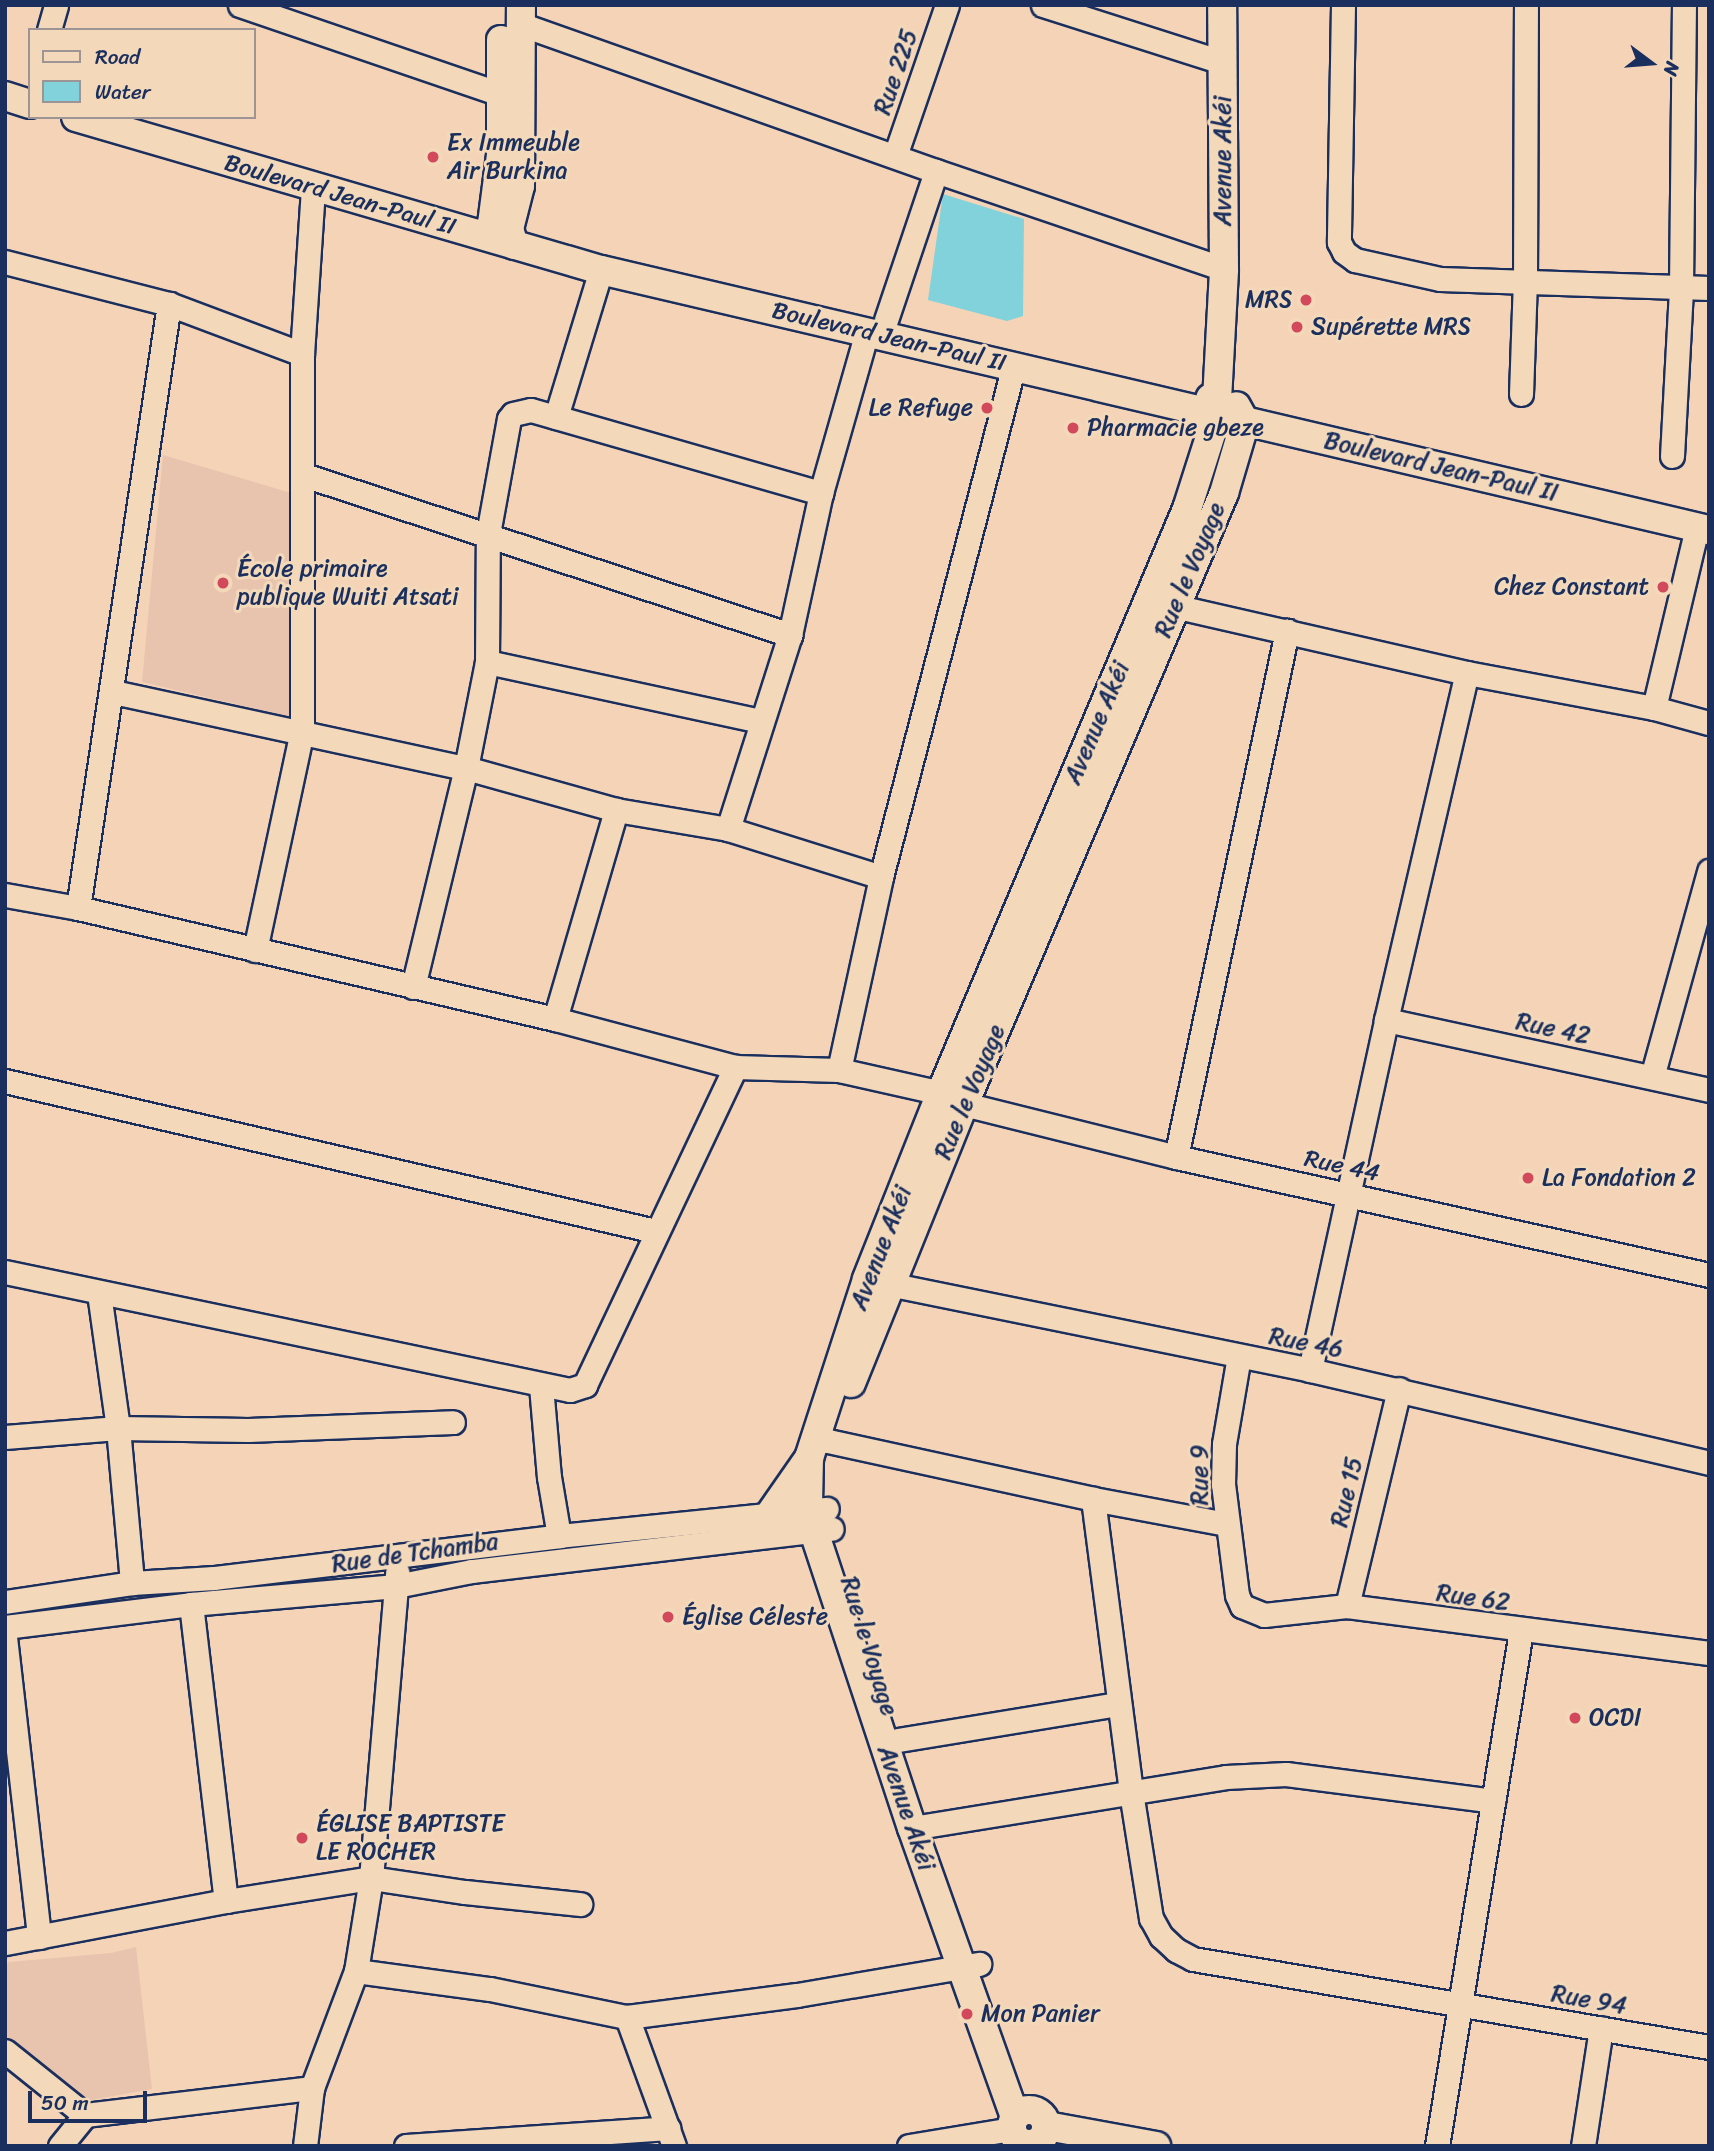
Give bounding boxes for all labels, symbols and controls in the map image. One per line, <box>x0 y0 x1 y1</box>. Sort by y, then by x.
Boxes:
street label: Rue 225 <box>868 26 924 118</box>
legend <box>28 28 256 119</box>
north arrow <box>1616 28 1686 98</box>
text: Road <box>95 38 140 76</box>
text: N <box>1654 58 1689 80</box>
text: Water <box>95 73 150 111</box>
street label: Avenue Akéi <box>1209 96 1237 226</box>
place label: Ex Immeuble Air Burkina <box>447 129 582 185</box>
street label: Boulevard Jean-Paul II <box>221 148 459 242</box>
marker: Ex Immeuble Air Burkina <box>425 149 441 165</box>
place label: MRS <box>1245 286 1292 314</box>
marker: MRS <box>1298 292 1314 308</box>
street label: Boulevard Jean-Paul II <box>769 296 1009 378</box>
place label: Supérette MRS <box>1311 313 1471 341</box>
marker: Supérette MRS <box>1289 319 1305 335</box>
place label: Le Refuge <box>869 394 973 422</box>
marker: Le Refuge <box>979 400 995 416</box>
place label: Pharmacie gbeze <box>1087 414 1265 442</box>
marker: Pharmacie gbeze <box>1065 420 1081 436</box>
street label: Boulevard Jean-Paul II <box>1321 426 1561 508</box>
street label: Rue le Voyage <box>1149 498 1231 642</box>
place label: École primaire publique Wuiti Atsati <box>237 555 459 611</box>
place label: Chez Constant <box>1495 573 1649 601</box>
marker: École primaire publique Wuiti Atsati <box>215 575 231 591</box>
marker: Chez Constant <box>1655 579 1671 595</box>
street label: Avenue Akéi <box>1058 657 1136 789</box>
street label: Rue 42 <box>1513 1007 1593 1051</box>
street label: Rue le Voyage <box>929 1020 1011 1164</box>
street label: Rue 44 <box>1302 1144 1382 1188</box>
place label: La Fondation 2 <box>1542 1164 1696 1192</box>
marker: La Fondation 2 <box>1520 1170 1536 1186</box>
street label: Avenue Akéi <box>844 1182 918 1314</box>
street label: Rue 46 <box>1267 1322 1345 1364</box>
street label: Rue 9 <box>1186 1445 1214 1505</box>
street label: Rue 15 <box>1325 1454 1369 1530</box>
street label: Rue de Tchamba <box>329 1527 501 1579</box>
street label: Rue le Voyage <box>834 1573 904 1719</box>
street label: Rue 62 <box>1435 1579 1511 1617</box>
place label: Église Céleste <box>682 1603 829 1631</box>
marker: Église Céleste <box>660 1609 676 1625</box>
place label: OCDI <box>1589 1704 1641 1732</box>
marker: OCDI <box>1567 1710 1583 1726</box>
street label: Avenue Akéi <box>871 1742 941 1874</box>
place label: ÉGLISE BAPTISTE LE ROCHER <box>316 1810 503 1866</box>
marker: ÉGLISE BAPTISTE LE ROCHER <box>294 1830 310 1846</box>
street label: Rue 94 <box>1549 1979 1629 2021</box>
place label: Mon Panier <box>981 2000 1100 2028</box>
marker: Mon Panier <box>959 2006 975 2022</box>
scale bar <box>32 2078 150 2122</box>
text: 50 m <box>41 2084 89 2122</box>

